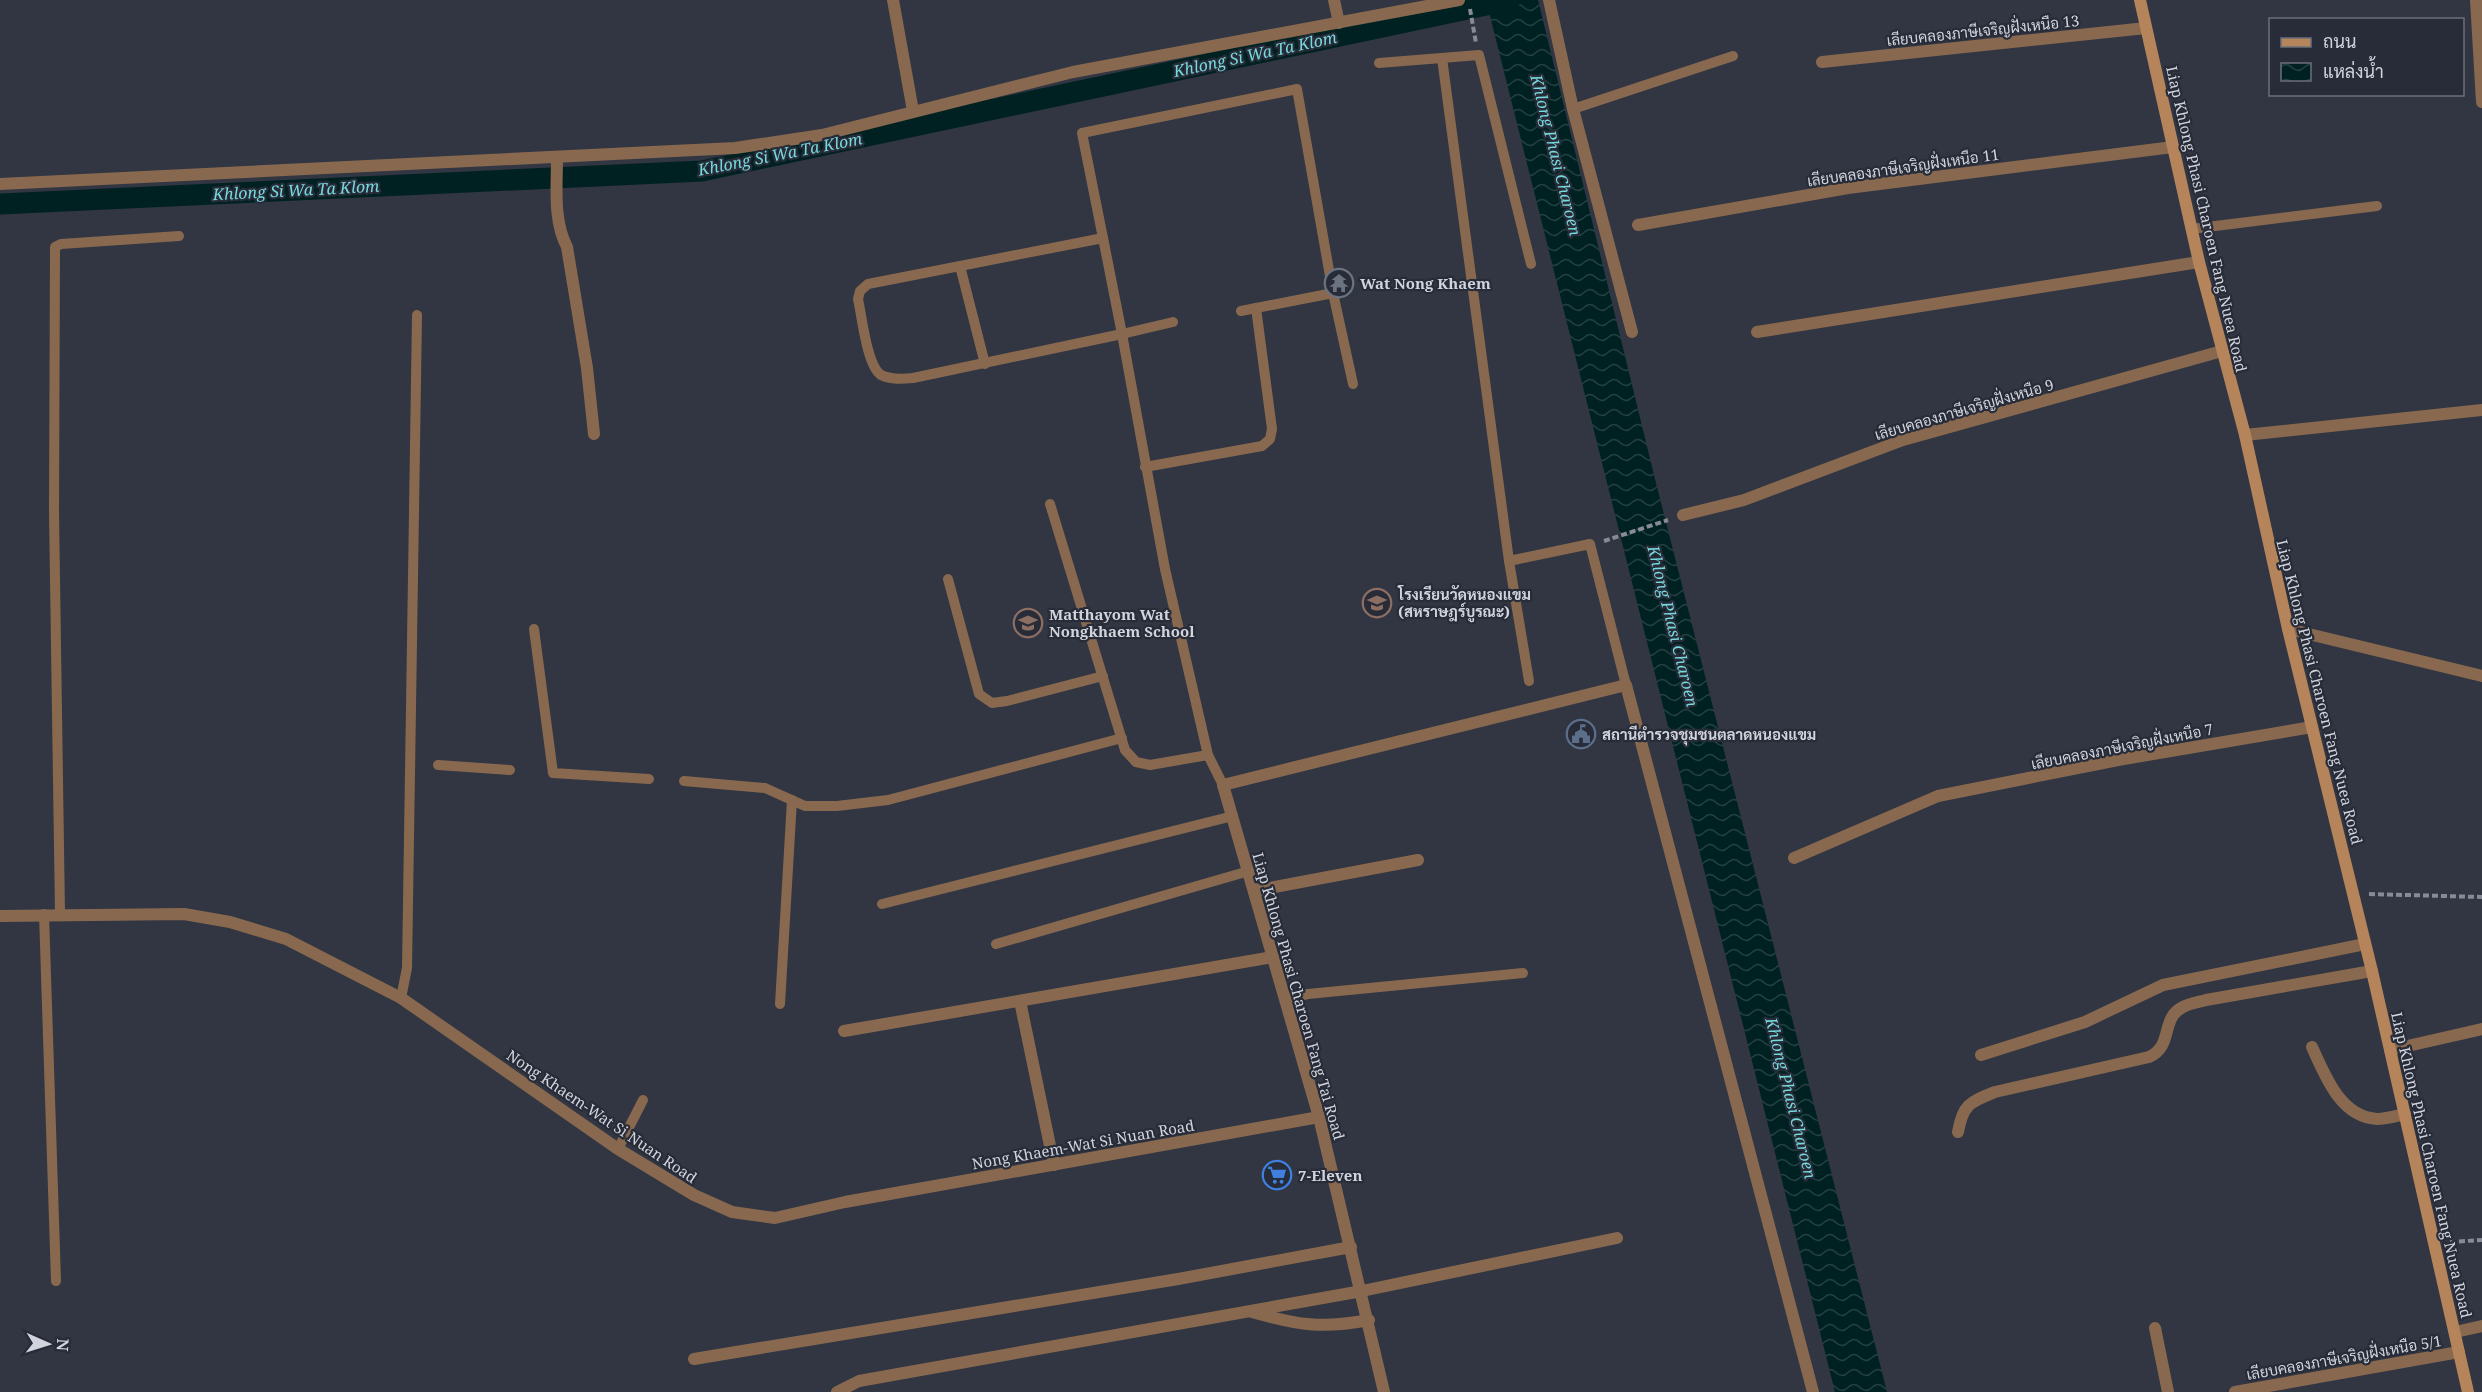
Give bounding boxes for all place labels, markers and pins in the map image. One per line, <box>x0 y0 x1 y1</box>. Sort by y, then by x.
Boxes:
temple icon: Wat Nong Khaem <box>1323 267 1355 299</box>
place label: Wat Nong Khaem <box>1360 273 1491 293</box>
place label: โรงเรียนวัดหนองแขม (สหราษฎร์บูรณะ) <box>1397 584 1531 623</box>
school or university icon: โรงเรียนวัดหนองแขม (สหราษฎร์บูรณะ) <box>1361 587 1393 619</box>
place label: Matthayom Wat Nongkhaem School <box>1049 604 1195 641</box>
school or university icon: Matthayom Wat Nongkhaem School <box>1012 607 1044 639</box>
public building icon: สถานีตำรวจชุมชนตลาดหนองแขม <box>1565 718 1597 750</box>
place label: สถานีตำรวจชุมชนตลาดหนองแขม <box>1602 724 1816 746</box>
supermarket icon: 7-Eleven <box>1261 1159 1293 1191</box>
place label: 7-Eleven <box>1298 1165 1362 1185</box>

